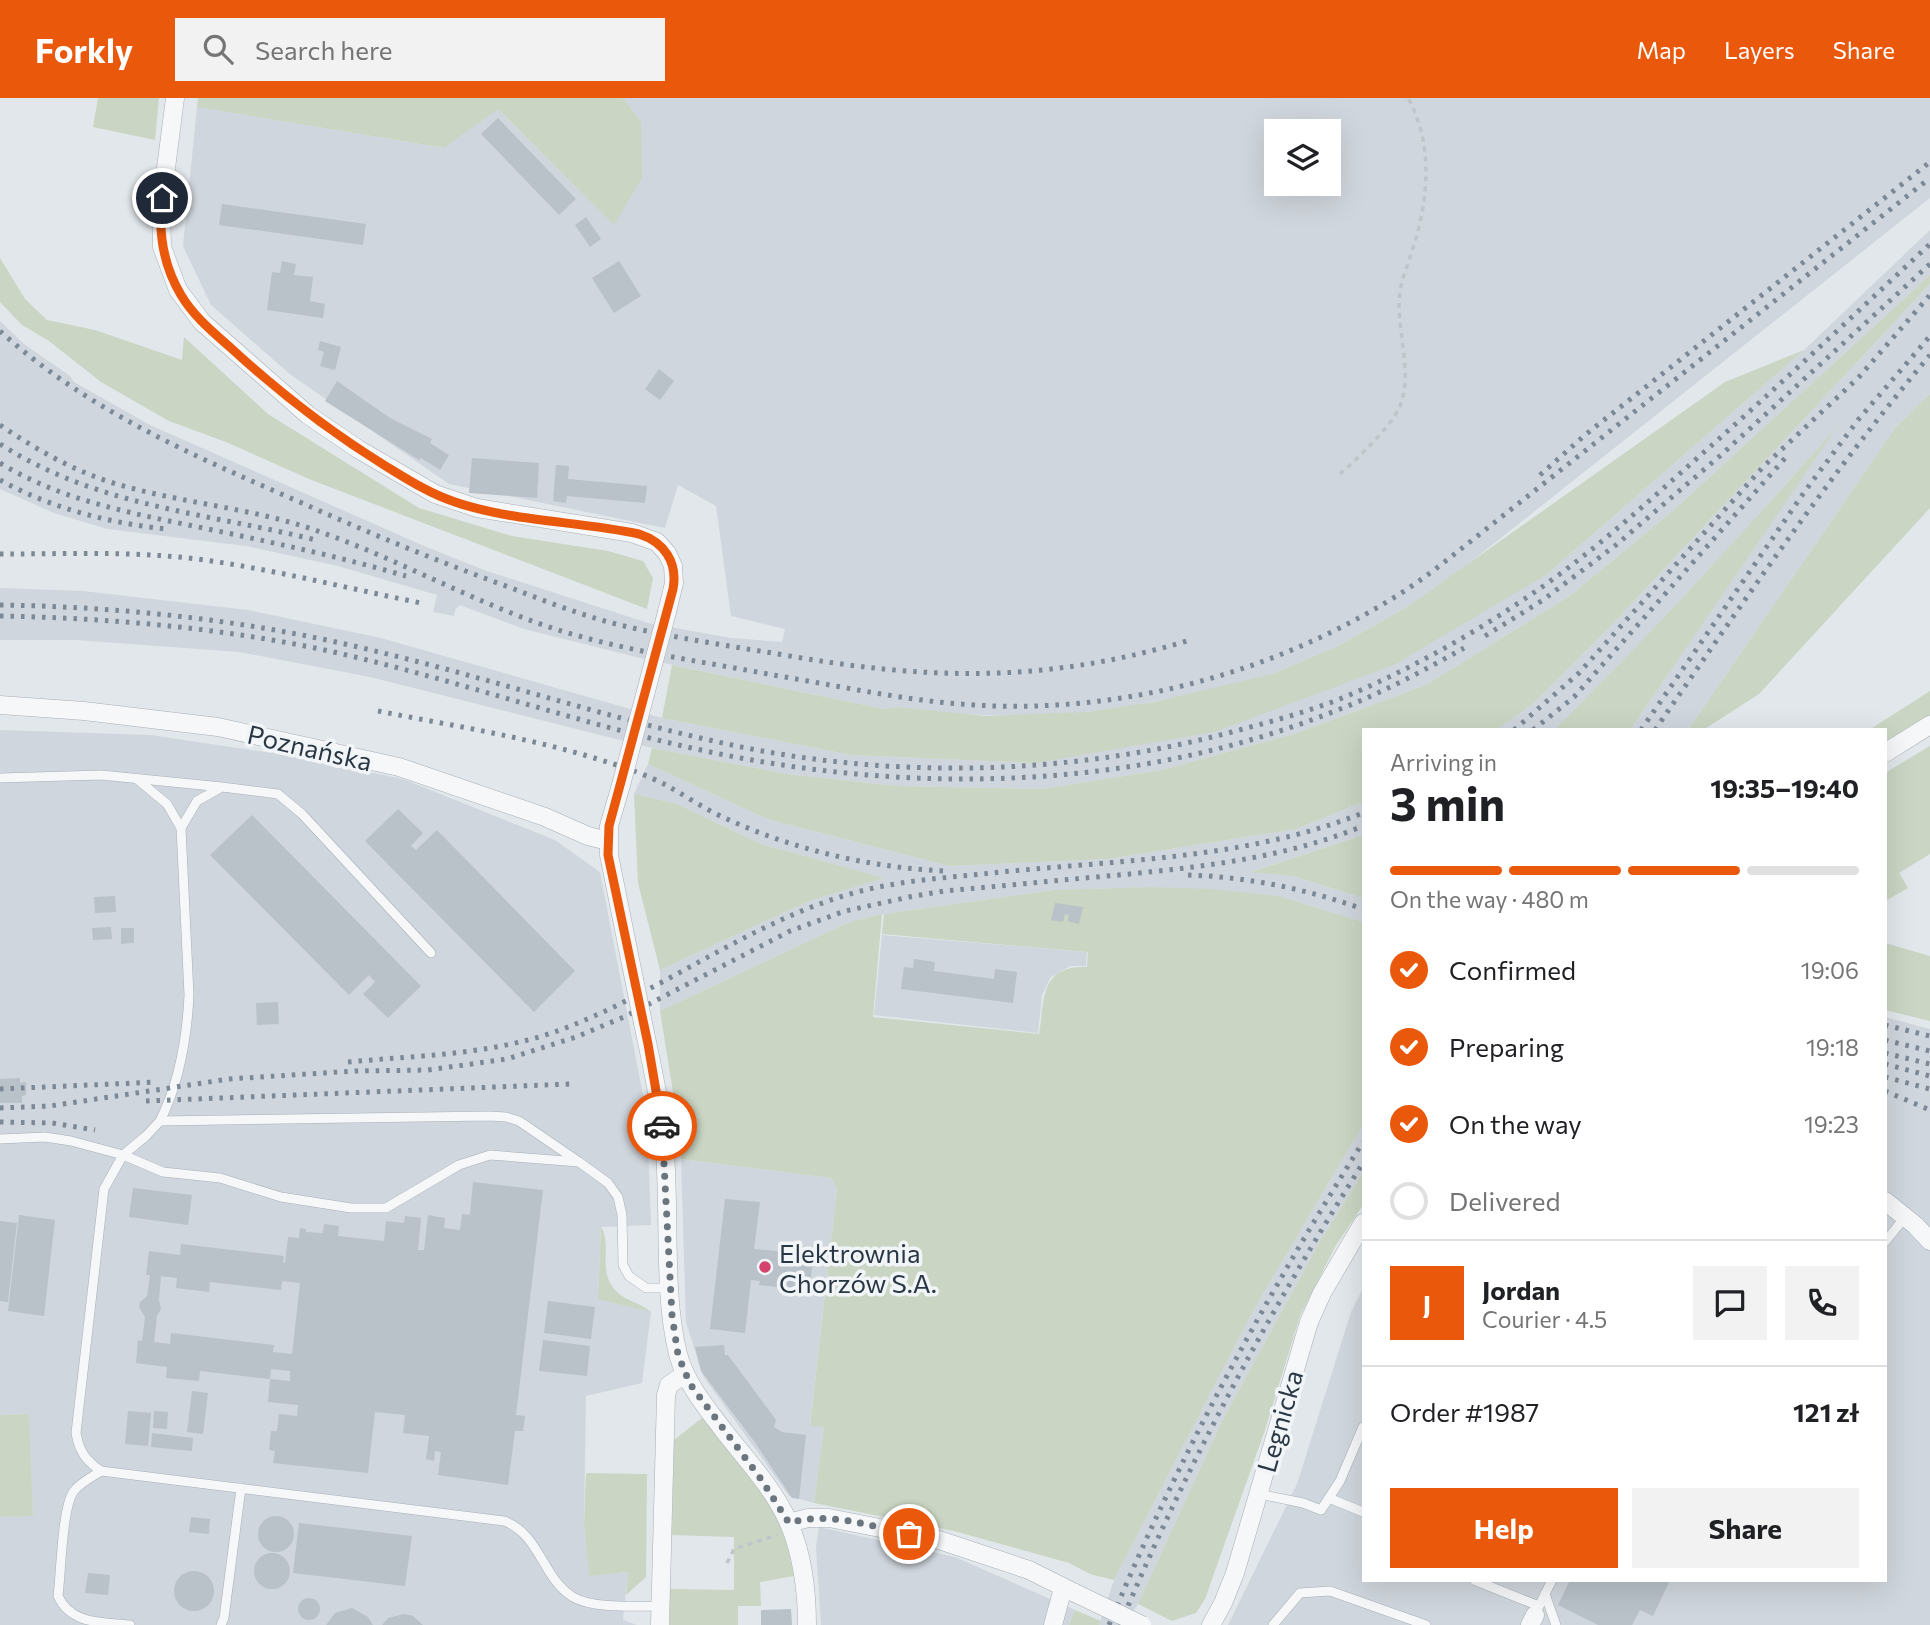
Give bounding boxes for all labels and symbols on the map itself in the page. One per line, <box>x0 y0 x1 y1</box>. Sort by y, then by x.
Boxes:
pin <box>132 168 192 228</box>
street label: Poznańska <box>245 718 375 776</box>
courier <box>627 1091 697 1161</box>
place label: Elektrownia Chorzów S.A. <box>779 1237 937 1298</box>
marker: Elektrownia Chorzów S.A. <box>757 1259 773 1275</box>
street label: Legnicka <box>1250 1366 1308 1476</box>
pin <box>879 1504 939 1564</box>

